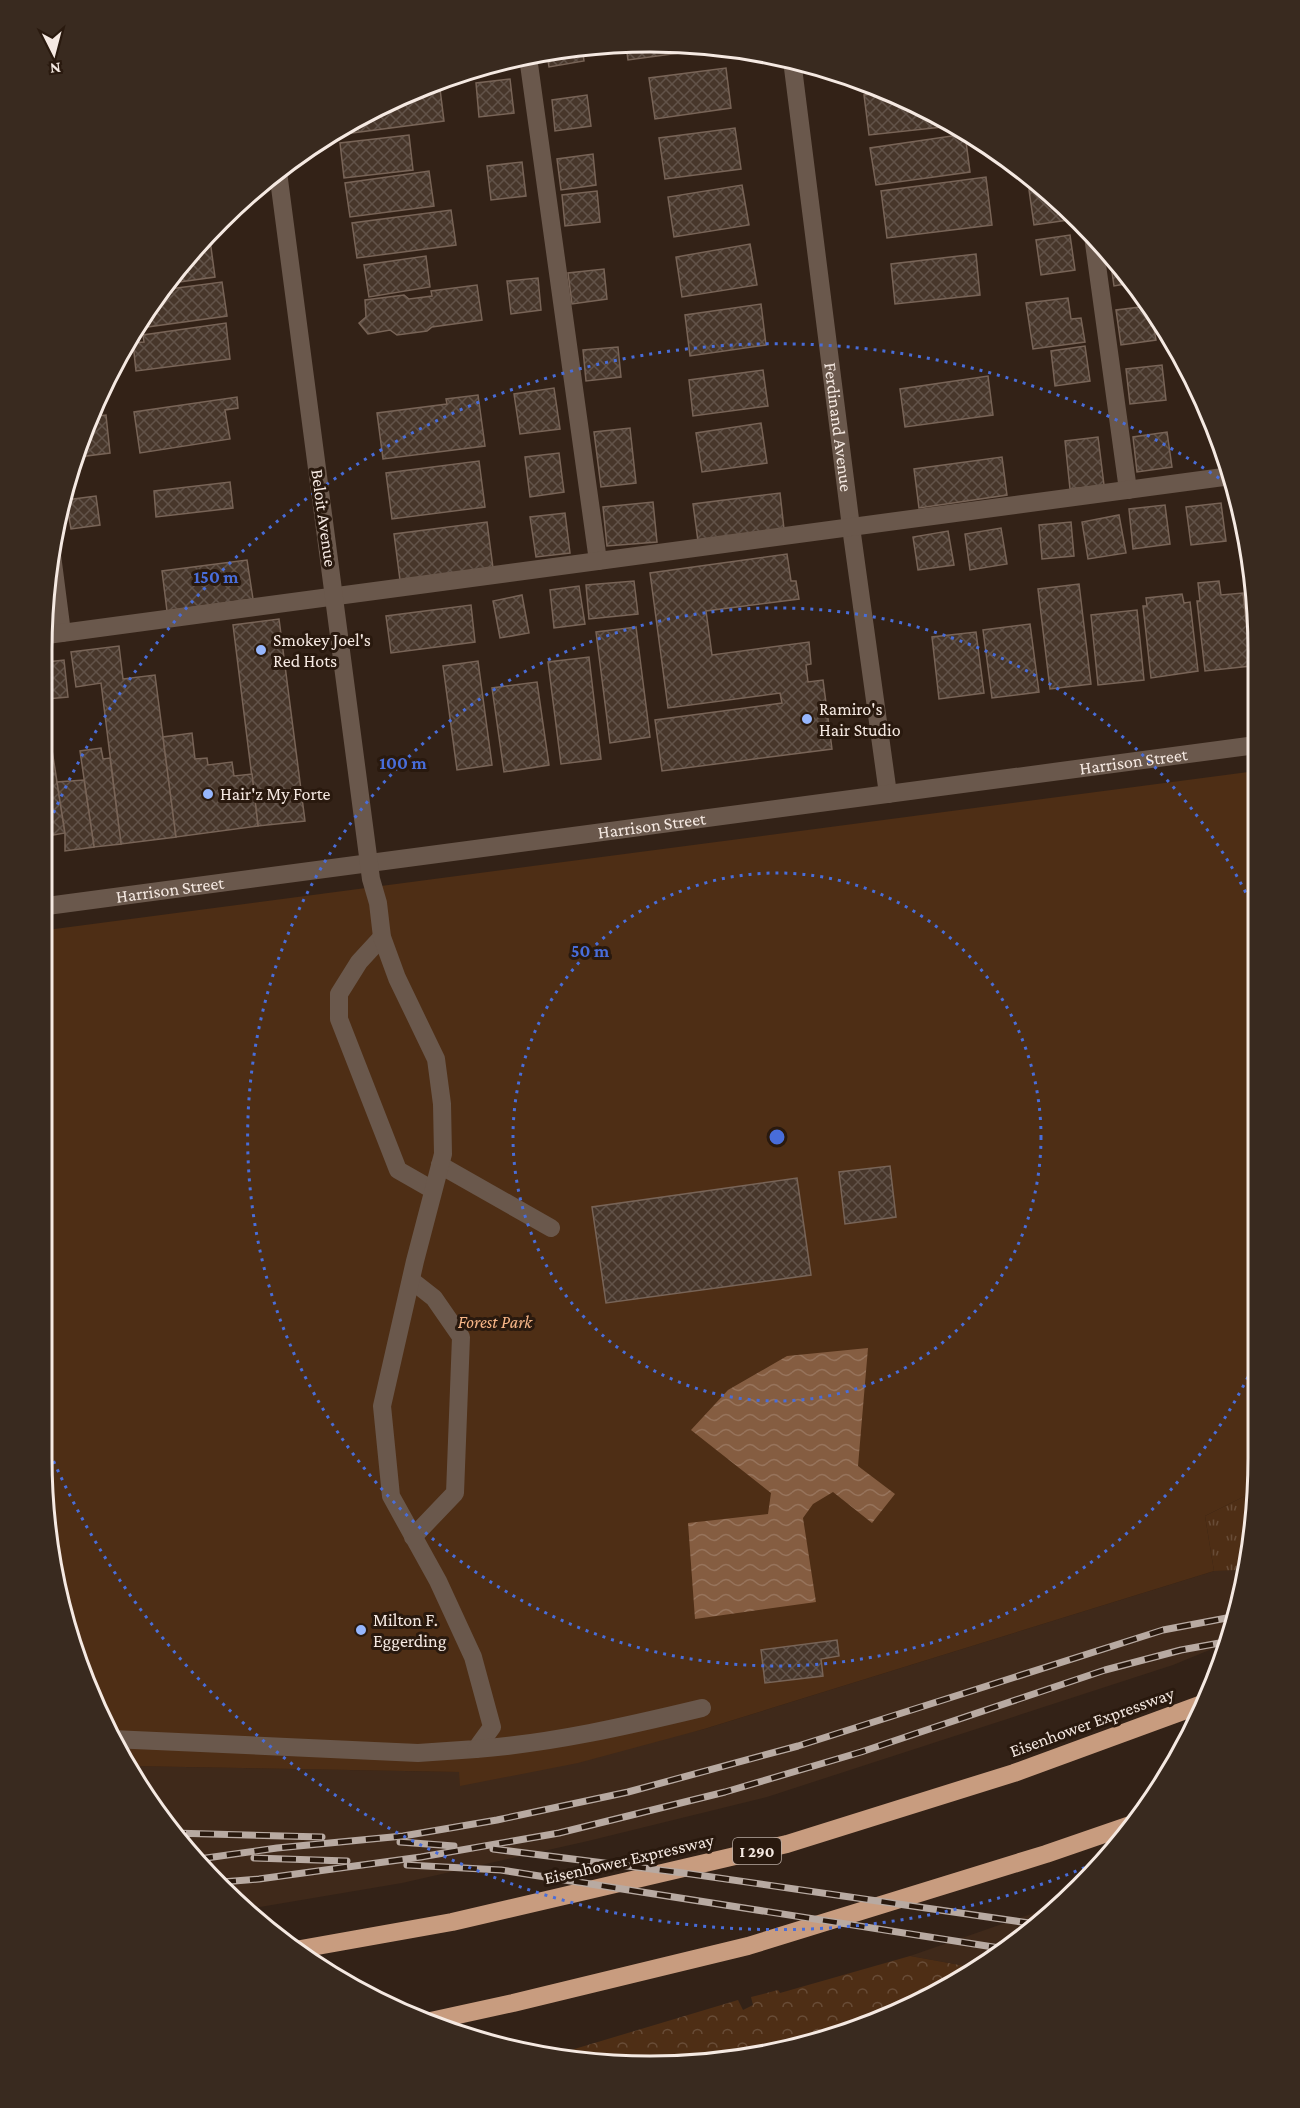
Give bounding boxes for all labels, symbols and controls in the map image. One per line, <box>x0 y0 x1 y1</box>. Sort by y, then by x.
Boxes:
north arrow <box>24 24 84 84</box>
text: N <box>49 59 62 77</box>
street label: Ferdinand Avenue <box>820 361 856 493</box>
street label: Beloit Avenue <box>307 468 341 568</box>
text: 150 m <box>193 567 239 587</box>
place label: Smokey Joel's Red Hots <box>273 630 371 671</box>
marker: Smokey Joel's Red Hots <box>254 643 268 657</box>
place label: Ramiro's Hair Studio <box>819 699 901 740</box>
marker: Ramiro's Hair Studio <box>800 712 814 726</box>
street label: Harrison Street <box>1078 744 1190 778</box>
text: 100 m <box>379 753 427 773</box>
place label: Hair'z My Forte <box>220 784 331 804</box>
marker: Hair'z My Forte <box>201 787 215 801</box>
street label: Harrison Street <box>596 808 708 843</box>
street label: Harrison Street <box>115 872 226 907</box>
text: 50 m <box>571 941 610 961</box>
centre of rings <box>767 1127 787 1147</box>
park label: Forest Park <box>458 1312 533 1332</box>
place label: Milton F. Eggerding <box>373 1610 447 1651</box>
marker: Milton F. Eggerding <box>354 1623 368 1637</box>
street label: Eisenhower Expressway <box>1007 1683 1178 1761</box>
street label: Eisenhower Expressway <box>542 1830 716 1888</box>
road number: I 290 <box>733 1838 781 1864</box>

